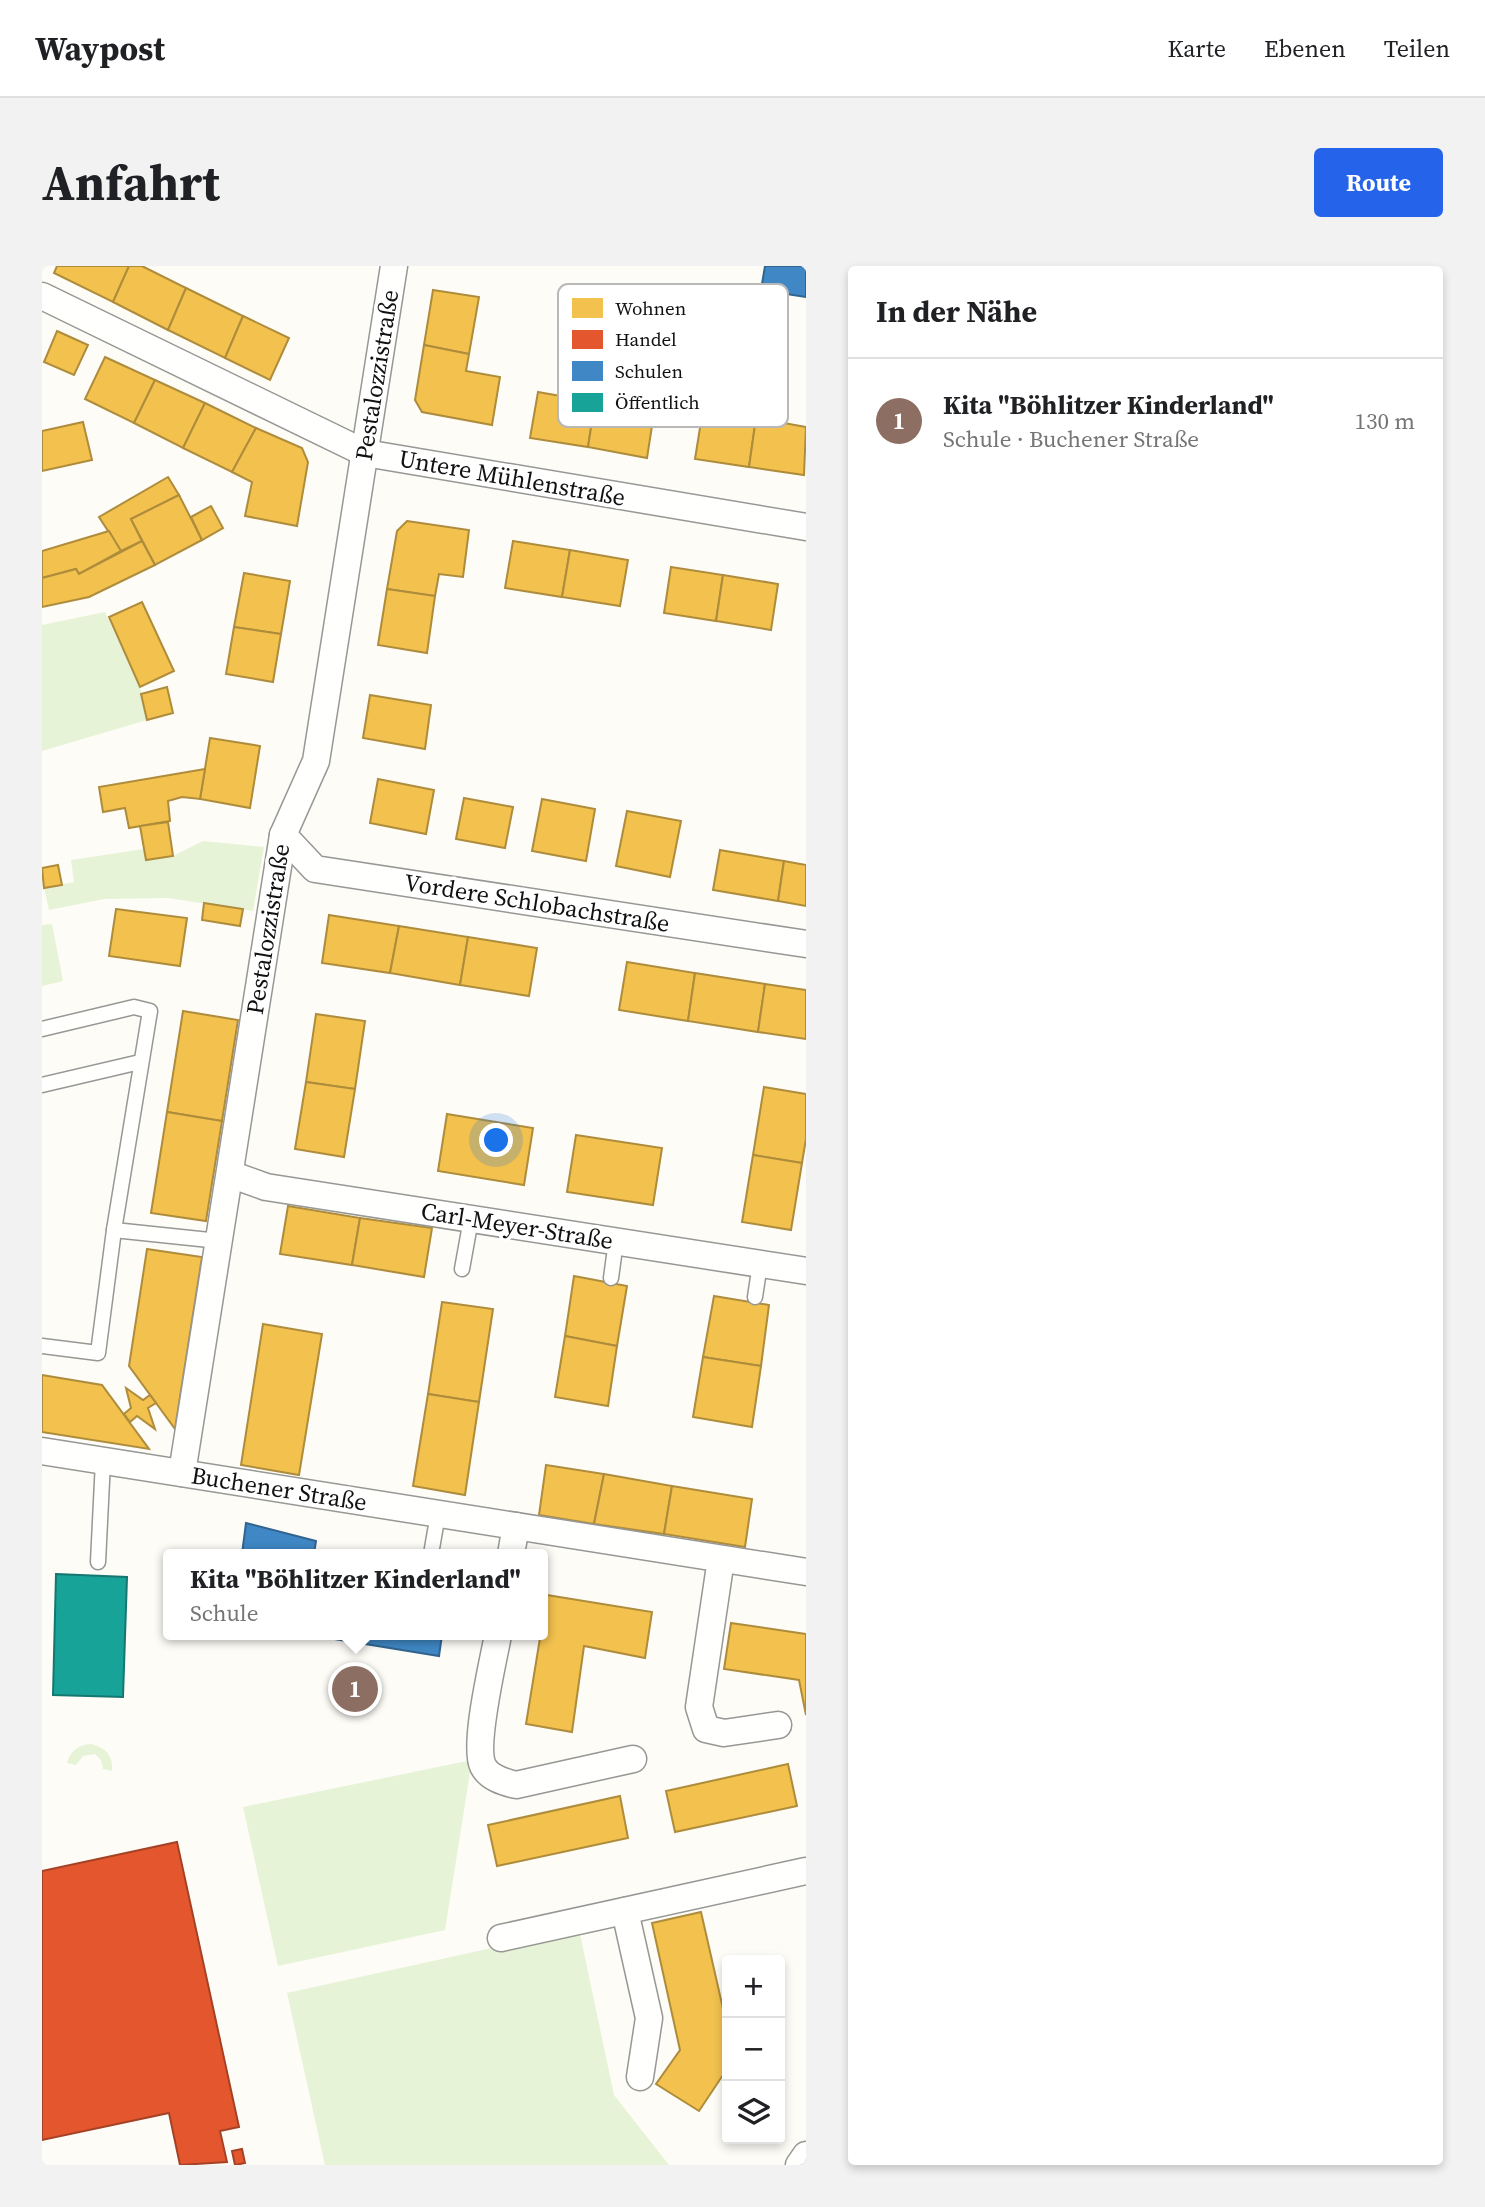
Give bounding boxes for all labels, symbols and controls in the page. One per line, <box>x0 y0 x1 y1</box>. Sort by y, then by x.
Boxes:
text: Waypost <box>35 26 165 71</box>
text: Karte <box>1167 32 1226 65</box>
text: Ebenen <box>1264 32 1346 65</box>
text: Teilen <box>1384 32 1450 65</box>
button: Route <box>1314 148 1443 217</box>
text: Anfahrt <box>42 149 220 216</box>
legend <box>558 284 788 427</box>
street label: Pestalozzistraße <box>347 287 406 463</box>
text: In der Nähe <box>876 291 1037 332</box>
text: Wohnen <box>615 295 686 321</box>
text: Handel <box>615 326 677 352</box>
text: Schulen <box>615 358 683 384</box>
text: Kita "Böhlitzer Kinderland" <box>943 387 1274 423</box>
text: Öffentlich <box>615 389 700 415</box>
text: 1 <box>893 405 905 437</box>
text: 130 m <box>1354 405 1415 437</box>
text: Schule · Buchener Straße <box>943 423 1199 455</box>
street label: Untere Mühlenstraße <box>396 441 628 514</box>
street label: Pestalozzistraße <box>238 841 297 1017</box>
street label: Vordere Schlobachstraße <box>402 865 672 940</box>
your location <box>479 1123 513 1157</box>
street label: Carl-Meyer-Straße <box>419 1194 616 1257</box>
street label: Buchener Straße <box>189 1458 369 1519</box>
popup <box>163 1549 548 1640</box>
text: Kita "Böhlitzer Kinderland" <box>190 1561 521 1597</box>
text: Schule <box>190 1597 258 1629</box>
pin: 1 <box>332 1663 378 1715</box>
map controls <box>722 1955 785 2144</box>
button: + <box>722 1955 785 2018</box>
button: − <box>722 2018 785 2081</box>
button: layers <box>722 2081 785 2144</box>

